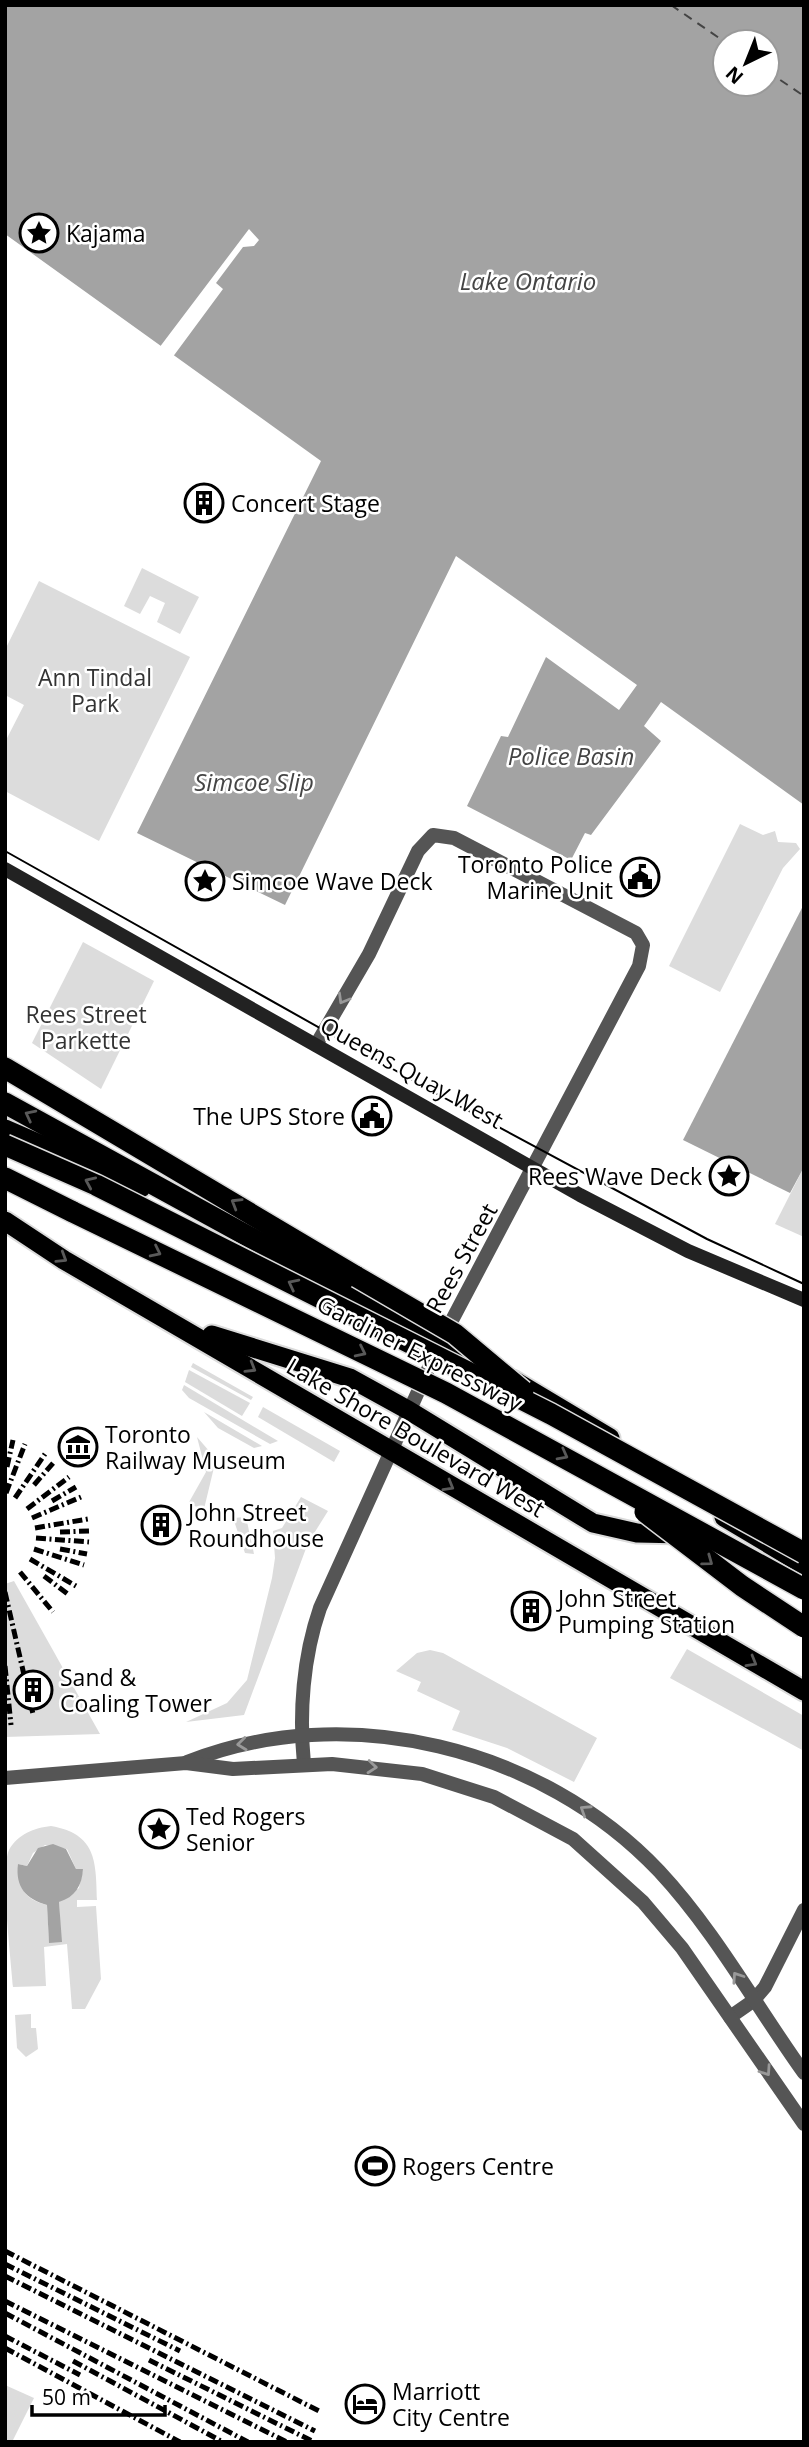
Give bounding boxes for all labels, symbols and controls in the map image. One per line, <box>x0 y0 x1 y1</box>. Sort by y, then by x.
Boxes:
north arrow <box>711 28 781 98</box>
text: N <box>720 61 749 90</box>
place icon: Kajama <box>18 212 60 254</box>
place label: Kajama <box>66 217 146 249</box>
water label: Lake Ontario <box>460 264 596 297</box>
building icon: Concert Stage <box>183 482 225 524</box>
place label: Concert Stage <box>231 487 380 519</box>
park label: Ann Tindal Park <box>38 661 152 719</box>
water label: Police Basin <box>508 739 634 772</box>
water label: Simcoe Slip <box>194 765 314 798</box>
place label: Toronto Police Marine Unit <box>458 848 613 906</box>
public building icon: Toronto Police Marine Unit <box>619 856 661 898</box>
place icon: Simcoe Wave Deck <box>184 860 226 902</box>
place label: Simcoe Wave Deck <box>232 865 433 897</box>
one-way arrow <box>338 992 351 1005</box>
park label: Rees Street Parkette <box>25 998 147 1056</box>
street label: Queens Quay West <box>315 1008 509 1136</box>
public building icon: The UPS Store <box>351 1095 393 1137</box>
place label: The UPS Store <box>193 1100 345 1132</box>
one-way arrow <box>24 1109 37 1123</box>
place icon: Rees Wave Deck <box>708 1155 750 1197</box>
place label: Rees Wave Deck <box>528 1160 702 1192</box>
one-way arrow <box>85 1176 97 1190</box>
street label: Rees Street <box>418 1197 504 1319</box>
one-way arrow <box>231 1199 244 1212</box>
one-way arrow <box>149 1244 161 1258</box>
one-way arrow <box>55 1250 68 1263</box>
one-way arrow <box>288 1279 301 1293</box>
street label: Gardiner Expressway <box>312 1287 529 1419</box>
one-way arrow <box>354 1343 366 1357</box>
street label: Lake Shore Boulevard West <box>281 1350 551 1524</box>
one-way arrow <box>243 1360 256 1373</box>
place label: Toronto Railway Museum <box>105 1418 286 1476</box>
museum icon: Toronto Railway Museum <box>57 1426 99 1468</box>
one-way arrow <box>556 1447 568 1461</box>
one-way arrow <box>442 1478 455 1491</box>
place label: John Street Roundhouse <box>186 1496 324 1554</box>
building icon: John Street Roundhouse <box>140 1504 182 1546</box>
one-way arrow <box>700 1553 713 1565</box>
place label: John Street Pumping Station <box>556 1582 735 1640</box>
building icon: John Street Pumping Station <box>510 1590 552 1632</box>
one-way arrow <box>745 1653 758 1666</box>
place label: Sand & Coaling Tower <box>60 1661 213 1719</box>
building icon: Sand & Coaling Tower <box>12 1669 54 1711</box>
one-way arrow <box>236 1737 248 1752</box>
one-way arrow <box>367 1759 378 1774</box>
place label: Ted Rogers Senior <box>186 1800 305 1858</box>
one-way arrow <box>580 1805 593 1818</box>
place icon: Ted Rogers Senior <box>138 1808 180 1850</box>
one-way arrow <box>732 1971 745 1984</box>
one-way arrow <box>757 2064 770 2077</box>
sports icon: Rogers Centre <box>354 2145 396 2187</box>
place label: Rogers Centre <box>402 2150 554 2182</box>
scale bar <box>32 2374 164 2418</box>
place label: Marriott City Centre <box>392 2375 510 2433</box>
text: 50 m <box>42 2383 91 2411</box>
hotel icon: Marriott City Centre <box>344 2383 386 2425</box>

